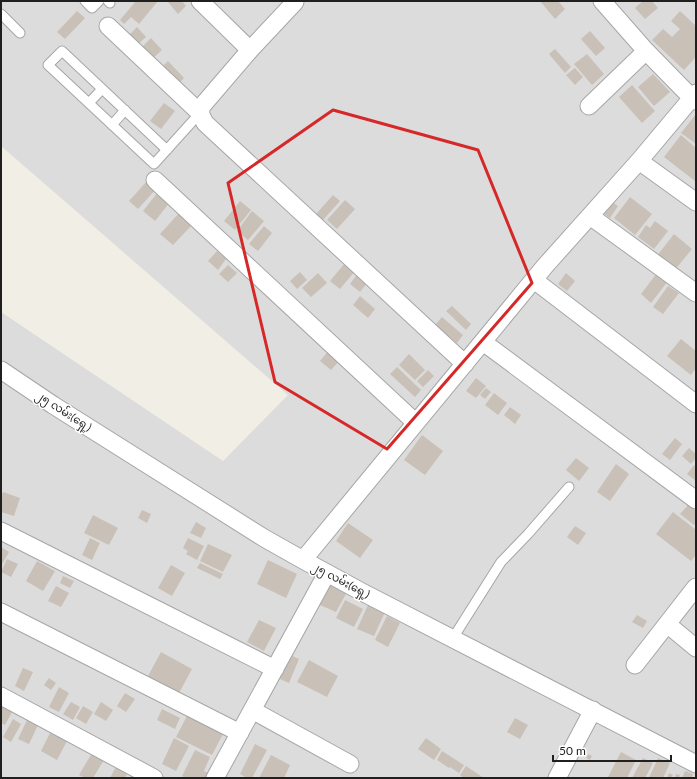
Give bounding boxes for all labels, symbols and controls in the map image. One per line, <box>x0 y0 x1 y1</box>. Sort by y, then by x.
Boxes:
street label: ၂၅ လမ်း(ရှေ့) <box>32 388 95 436</box>
street label: ၂၅ လမ်း(ရှေ့) <box>309 559 372 603</box>
scale bar <box>553 737 671 763</box>
text: 50 m <box>559 743 586 758</box>

